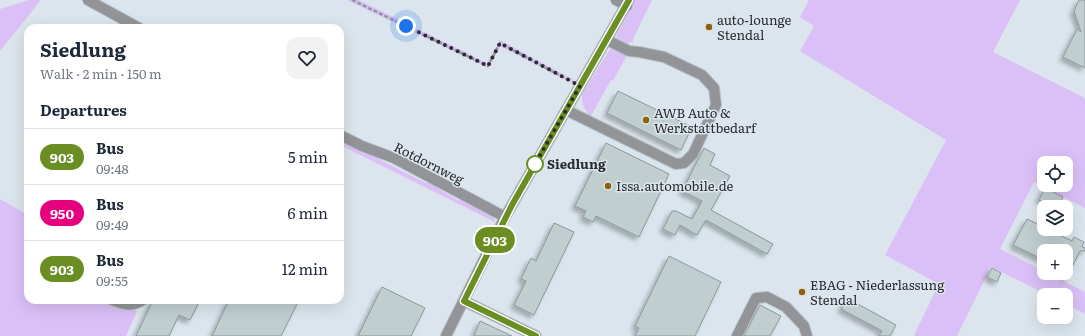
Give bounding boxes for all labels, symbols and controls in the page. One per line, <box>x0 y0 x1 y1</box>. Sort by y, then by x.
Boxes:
place label: auto-lounge Stendal <box>717 10 792 44</box>
your location <box>396 16 416 36</box>
marker: auto-lounge Stendal <box>704 22 714 32</box>
text: Siedlung <box>40 35 126 63</box>
button: heart <box>286 37 328 79</box>
text: Walk · 2 min · 150 m <box>40 64 162 83</box>
text: Departures <box>40 98 127 121</box>
place label: AWB Auto & Werkstattbedarf <box>654 103 757 137</box>
marker: AWB Auto & Werkstattbedarf <box>641 115 651 125</box>
text: Bus <box>96 136 124 159</box>
street label: Rotdornweg <box>391 137 468 189</box>
text: 5 min <box>288 145 328 168</box>
text: 903 <box>50 147 74 167</box>
place label: Siedlung <box>547 154 606 173</box>
marker: Siedlung <box>526 155 544 173</box>
map controls <box>1037 156 1073 324</box>
button: locate <box>1037 156 1073 192</box>
text: 09:48 <box>96 159 129 178</box>
place label: Issa.automobile.de <box>616 176 733 195</box>
marker: Issa.automobile.de <box>603 181 613 191</box>
text: Bus <box>96 192 124 215</box>
button: layers <box>1037 200 1073 236</box>
text: 6 min <box>287 201 328 224</box>
text: 950 <box>50 203 74 223</box>
text: 09:49 <box>96 215 128 234</box>
line badge: 903 <box>472 227 518 253</box>
text: 903 <box>483 230 507 250</box>
button: + <box>1037 244 1073 280</box>
text: Bus <box>96 248 124 271</box>
text: 12 min <box>282 257 328 280</box>
text: 903 <box>50 259 74 279</box>
text: 09:55 <box>96 271 128 290</box>
place label: EBAG - Niederlassung Stendal <box>810 275 945 309</box>
marker: EBAG - Niederlassung Stendal <box>797 287 807 297</box>
button: − <box>1037 288 1073 324</box>

